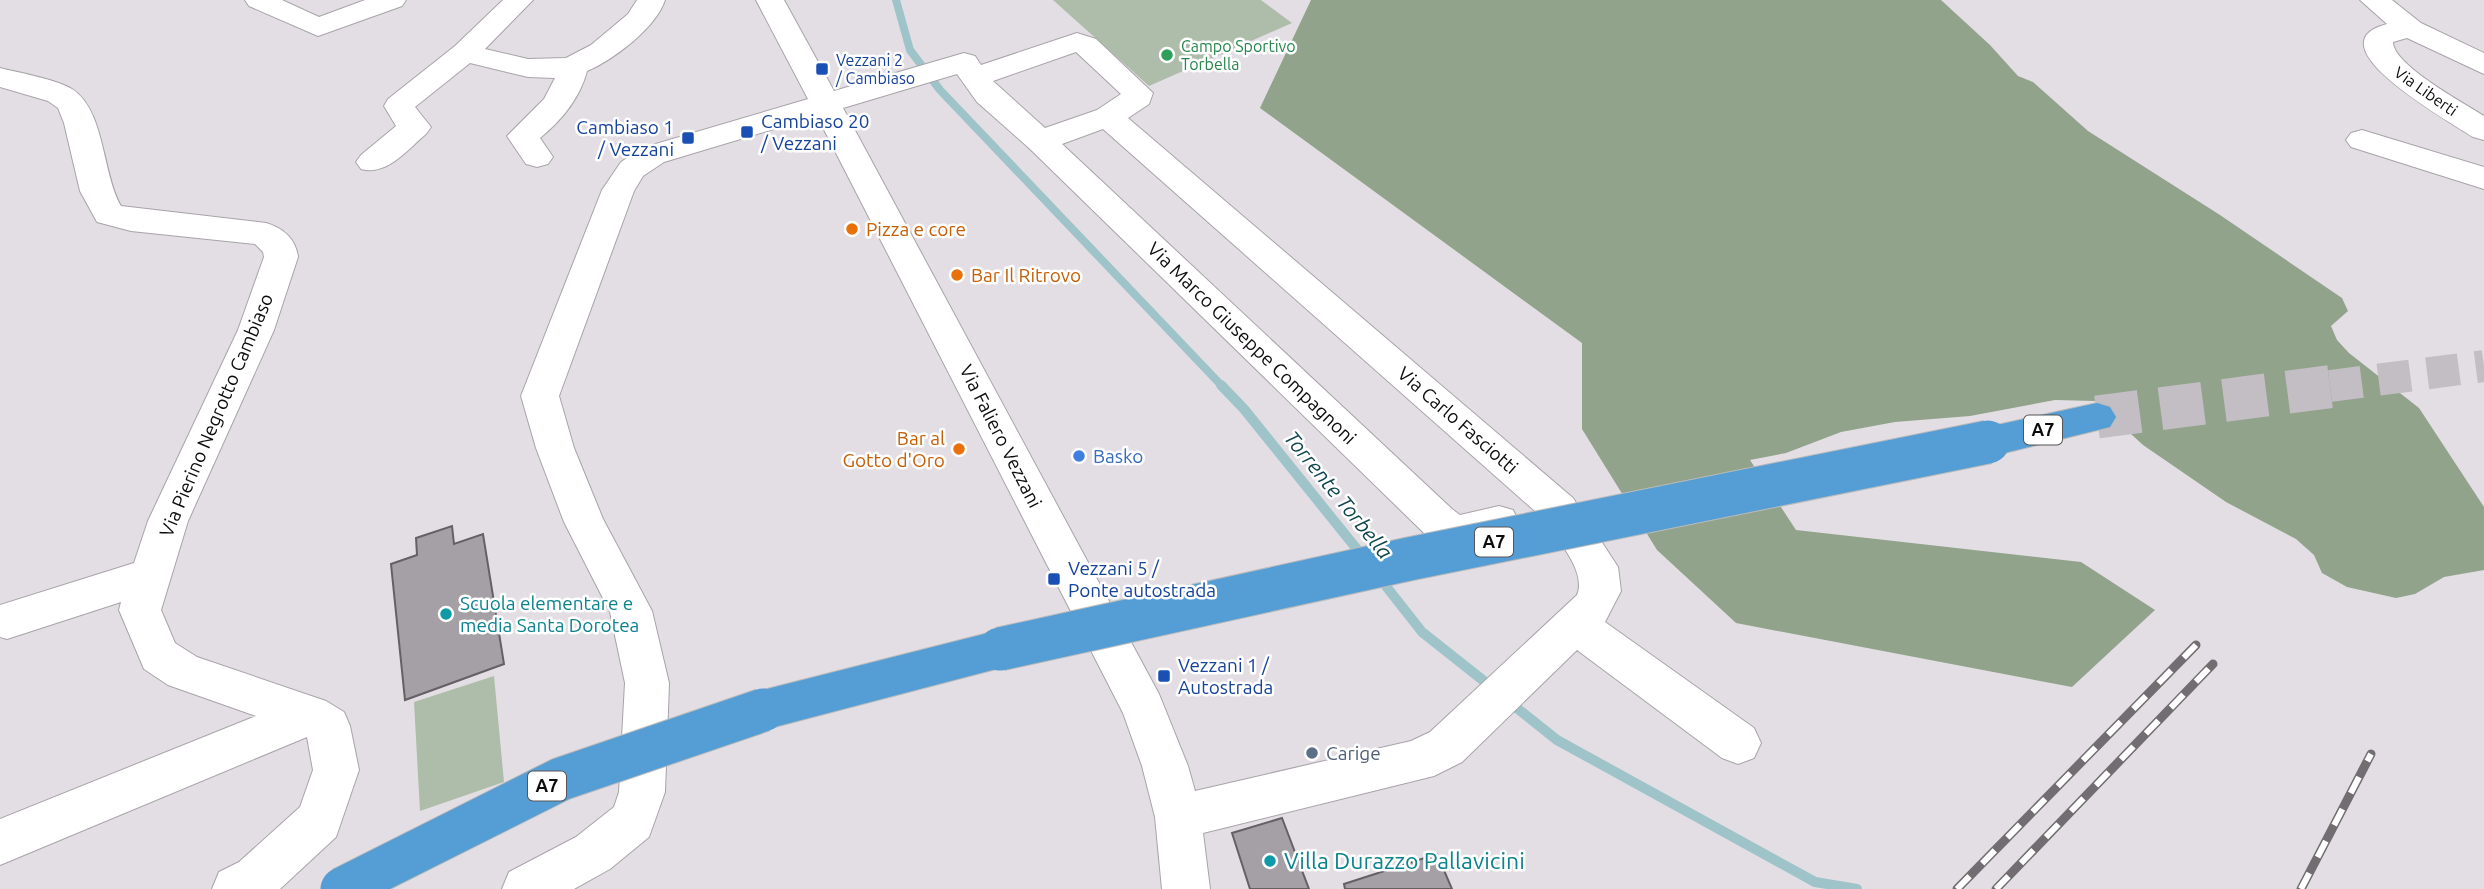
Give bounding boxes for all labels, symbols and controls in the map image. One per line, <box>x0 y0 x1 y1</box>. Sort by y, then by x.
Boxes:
place label: Campo Sportivo Torbella <box>1181 37 1296 73</box>
marker: Campo Sportivo Torbella <box>1159 47 1175 63</box>
place label: Vezzani 2 / Cambiaso <box>835 51 915 87</box>
marker: Vezzani 2 / Cambiaso <box>814 61 830 77</box>
street label: Via Liberti <box>2391 63 2461 119</box>
place label: Cambiaso 20 / Vezzani <box>760 110 869 154</box>
place label: Cambiaso 1 / Vezzani <box>576 116 674 160</box>
marker: Cambiaso 20 / Vezzani <box>739 124 755 140</box>
marker: Cambiaso 1 / Vezzani <box>680 130 696 146</box>
place label: Pizza e core <box>866 218 966 240</box>
marker: Pizza e core <box>844 221 860 237</box>
street label: Via Marco Giuseppe Compagnoni <box>1143 237 1361 449</box>
place label: Bar Il Ritrovo <box>971 264 1081 286</box>
marker: Bar Il Ritrovo <box>949 267 965 283</box>
street label: Via Pierino Negrotto Cambiaso <box>155 290 277 540</box>
street label: Via Faliero Vezzani <box>955 361 1047 511</box>
street label: Via Carlo Fasciotti <box>1393 362 1523 478</box>
road number: A7 <box>2024 416 2062 444</box>
water label: Torrente Torbella <box>1280 426 1398 563</box>
place label: Bar al Gotto d'Oro <box>842 427 945 471</box>
marker: Bar al Gotto d'Oro <box>951 441 967 457</box>
place label: Basko <box>1093 445 1143 467</box>
marker: Basko <box>1071 448 1087 464</box>
road number: A7 <box>1475 528 1513 556</box>
place label: Vezzani 5 / Ponte autostrada <box>1068 557 1216 601</box>
marker: Vezzani 5 / Ponte autostrada <box>1046 571 1062 587</box>
place label: Scuola elementare e media Santa Dorotea <box>460 592 639 636</box>
marker: Scuola elementare e media Santa Dorotea <box>438 606 454 622</box>
place label: Vezzani 1 / Autostrada <box>1178 654 1273 698</box>
marker: Vezzani 1 / Autostrada <box>1156 668 1172 684</box>
place label: Carige <box>1326 742 1381 764</box>
marker: Carige <box>1304 745 1320 761</box>
road number: A7 <box>528 772 566 800</box>
place label: Villa Durazzo Pallavicini <box>1284 848 1525 873</box>
marker: Villa Durazzo Pallavicini <box>1262 853 1278 869</box>

